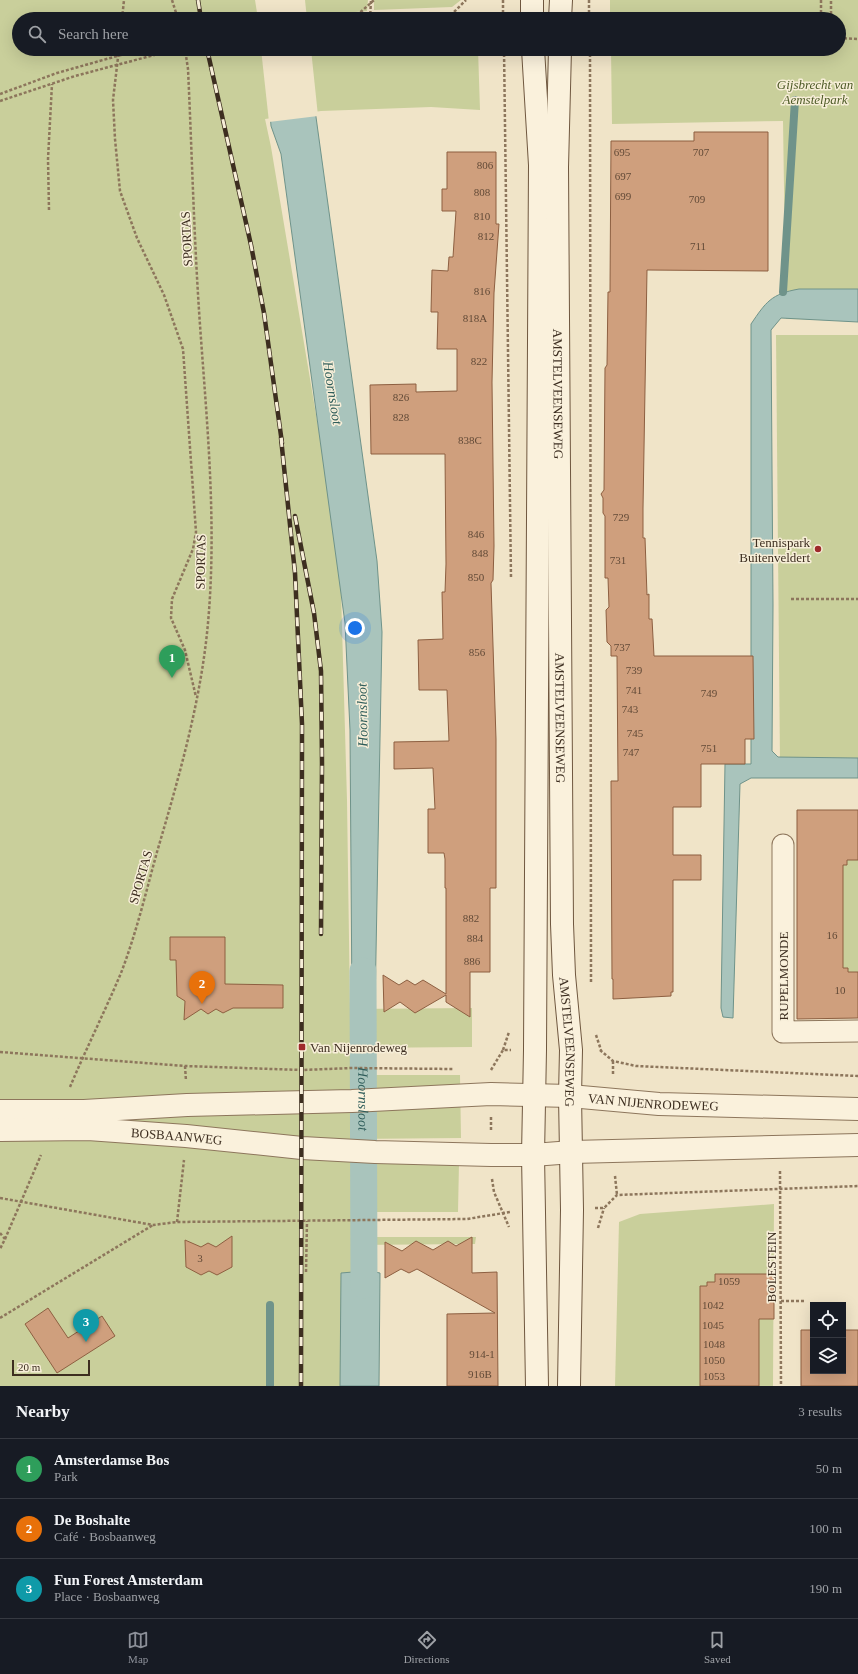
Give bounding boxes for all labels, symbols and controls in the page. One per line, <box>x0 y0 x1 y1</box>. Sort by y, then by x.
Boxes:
search box <box>12 12 846 56</box>
icon: search <box>26 23 48 45</box>
text: Search here <box>58 26 128 42</box>
park label: Gijsbrecht van Aemstelpark <box>777 77 853 107</box>
house number: 695 <box>614 146 631 158</box>
house number: 707 <box>693 146 710 158</box>
house number: 806 <box>477 159 494 171</box>
house number: 697 <box>615 170 632 182</box>
house number: 808 <box>474 186 491 198</box>
house number: 699 <box>615 190 632 202</box>
house number: 709 <box>689 193 706 205</box>
house number: 810 <box>474 210 491 222</box>
street label: SPORTAS <box>178 211 195 267</box>
house number: 812 <box>478 230 494 242</box>
house number: 711 <box>690 240 706 252</box>
house number: 816 <box>474 285 491 297</box>
house number: 818A <box>463 312 487 324</box>
street label: AMSTELVEENSEWEG <box>550 329 566 459</box>
house number: 822 <box>471 355 487 367</box>
water label: Hoornsloot <box>320 359 345 427</box>
house number: 826 <box>393 391 410 403</box>
house number: 828 <box>393 411 410 423</box>
house number: 838C <box>458 434 482 446</box>
house number: 729 <box>613 511 630 523</box>
house number: 846 <box>468 528 485 540</box>
street label: SPORTAS <box>193 534 208 590</box>
place label: Tennispark Buitenveldert <box>739 535 810 565</box>
marker: Tennispark Buitenveldert <box>813 544 823 554</box>
house number: 848 <box>472 547 489 559</box>
house number: 731 <box>610 554 626 566</box>
house number: 850 <box>468 571 485 583</box>
your location <box>345 618 365 638</box>
house number: 737 <box>614 641 631 653</box>
pin: 1 <box>159 645 185 678</box>
house number: 856 <box>469 646 486 658</box>
street label: AMSTELVEENSEWEG <box>552 653 568 783</box>
house number: 739 <box>626 664 643 676</box>
water label: Hoornsloot <box>354 682 371 748</box>
house number: 741 <box>626 684 642 696</box>
house number: 749 <box>701 687 718 699</box>
house number: 743 <box>622 703 639 715</box>
house number: 745 <box>627 727 644 739</box>
house number: 751 <box>701 742 717 754</box>
house number: 747 <box>623 746 640 758</box>
street label: SPORTAS <box>126 849 155 906</box>
house number: 882 <box>463 912 479 924</box>
house number: 16 <box>827 929 838 941</box>
house number: 884 <box>467 932 484 944</box>
street label: RUPELMONDE <box>776 932 791 1020</box>
house number: 886 <box>464 955 481 967</box>
pin: 2 <box>189 971 215 1004</box>
street label: AMSTELVEENSEWEG <box>556 976 578 1107</box>
house number: 10 <box>835 984 846 996</box>
place label: Van Nijenrodeweg <box>310 1040 408 1055</box>
marker: Van Nijenrodeweg <box>297 1042 307 1052</box>
water label: Hoornsloot <box>355 1066 371 1132</box>
street label: VAN NIJENRODEWEG <box>587 1091 719 1113</box>
street label: BOSBAANWEG <box>130 1125 223 1148</box>
street label: BOLESTEIN <box>764 1231 779 1302</box>
house number: 3 <box>197 1252 203 1264</box>
house number: 1059 <box>718 1275 741 1287</box>
house number: 1042 <box>702 1299 724 1311</box>
map controls <box>810 1302 846 1374</box>
button: locate <box>810 1302 846 1338</box>
pin: 3 <box>73 1309 99 1342</box>
house number: 1045 <box>702 1319 725 1331</box>
house number: 1048 <box>703 1338 726 1350</box>
button: layers <box>810 1338 846 1374</box>
house number: 914-1 <box>469 1348 495 1360</box>
house number: 1050 <box>703 1354 726 1366</box>
scale bar <box>12 1358 90 1377</box>
text: 20 m <box>18 1361 40 1373</box>
house number: 916B <box>468 1368 492 1380</box>
house number: 1053 <box>703 1370 726 1382</box>
text: Nearby <box>16 1402 70 1421</box>
text: 3 results <box>798 1404 842 1419</box>
text: Amsterdamse Bos <box>54 1452 169 1468</box>
text: 1 <box>26 1461 32 1476</box>
text: 50 m <box>816 1461 842 1476</box>
text: Park <box>54 1469 78 1484</box>
text: De Boshalte <box>54 1512 130 1528</box>
text: 2 <box>26 1521 32 1536</box>
text: 100 m <box>809 1521 842 1536</box>
text: Café · Bosbaanweg <box>54 1529 156 1544</box>
text: Fun Forest Amsterdam <box>54 1572 203 1588</box>
text: 3 <box>26 1581 32 1596</box>
text: 190 m <box>809 1581 842 1596</box>
text: Place · Bosbaanweg <box>54 1589 159 1604</box>
tab: Map <box>127 1629 149 1665</box>
tab: Directions <box>404 1629 449 1665</box>
tab: Saved <box>704 1629 731 1665</box>

